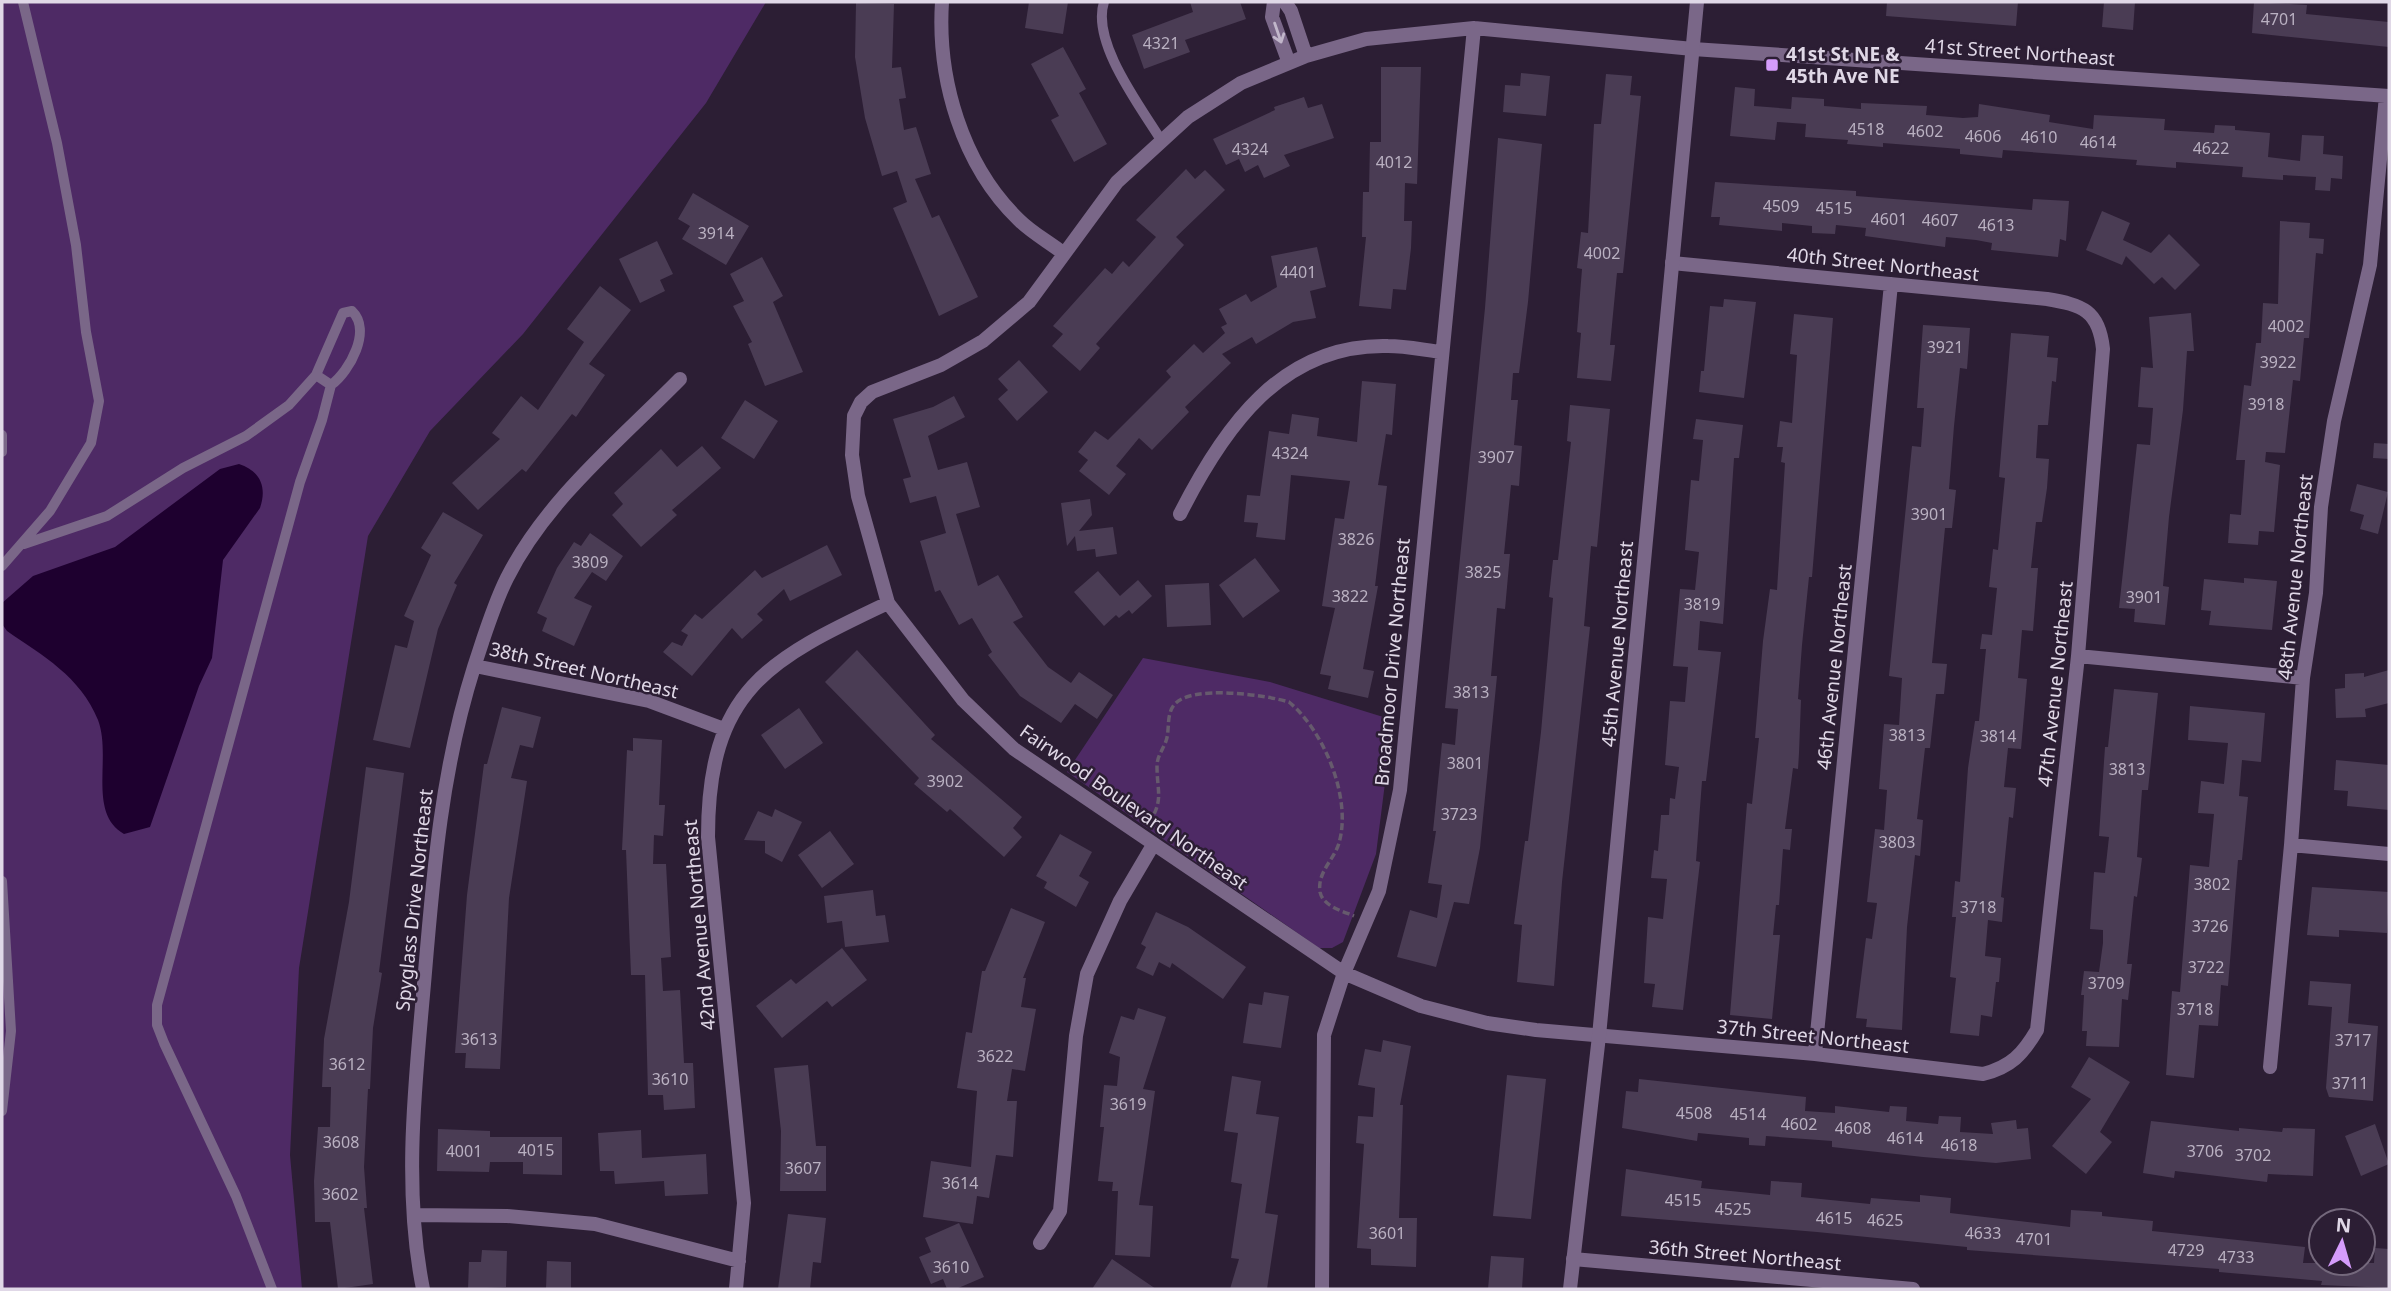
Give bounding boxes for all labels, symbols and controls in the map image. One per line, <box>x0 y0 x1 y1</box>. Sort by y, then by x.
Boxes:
house number: 4701 <box>2261 8 2297 30</box>
one-way arrow <box>1272 22 1285 44</box>
house number: 4321 <box>1143 32 1179 54</box>
street label: 41st Street Northeast <box>1924 32 2116 72</box>
place label: 41st St NE & 45th Ave NE <box>1786 41 1900 89</box>
marker: 41st St NE & 45th Ave NE <box>1764 57 1780 73</box>
house number: 4518 <box>1848 118 1884 140</box>
house number: 4602 <box>1907 120 1943 142</box>
house number: 4606 <box>1965 125 2001 147</box>
house number: 4610 <box>2021 126 2057 148</box>
house number: 4614 <box>2080 131 2116 153</box>
house number: 4622 <box>2193 137 2229 159</box>
house number: 4324 <box>1232 138 1268 160</box>
house number: 4012 <box>1376 151 1412 173</box>
house number: 4509 <box>1763 195 1799 217</box>
house number: 4515 <box>1816 197 1852 219</box>
house number: 4601 <box>1871 208 1907 230</box>
house number: 4607 <box>1922 209 1958 231</box>
house number: 4613 <box>1978 214 2014 236</box>
house number: 3914 <box>698 222 734 244</box>
street label: 40th Street Northeast <box>1786 241 1980 287</box>
house number: 4002 <box>1584 242 1620 264</box>
house number: 4401 <box>1280 261 1316 283</box>
house number: 4002 <box>2268 315 2304 337</box>
house number: 3921 <box>1927 336 1963 358</box>
house number: 3922 <box>2260 351 2296 373</box>
house number: 3918 <box>2248 393 2284 415</box>
house number: 4324 <box>1272 442 1308 464</box>
house number: 3907 <box>1478 446 1514 468</box>
street label: 48th Avenue Northeast <box>2271 473 2319 681</box>
house number: 3901 <box>1911 503 1947 525</box>
house number: 3826 <box>1338 528 1374 550</box>
street label: Broadmoor Drive Northeast <box>1368 537 1416 787</box>
street label: 45th Avenue Northeast <box>1595 540 1639 748</box>
house number: 3809 <box>572 551 608 573</box>
house number: 3825 <box>1465 561 1501 583</box>
street label: 46th Avenue Northeast <box>1810 563 1858 771</box>
street label: 47th Avenue Northeast <box>2031 580 2079 788</box>
house number: 3822 <box>1332 585 1368 607</box>
house number: 3901 <box>2126 586 2162 608</box>
house number: 3819 <box>1684 593 1720 615</box>
street label: 38th Street Northeast <box>487 636 681 704</box>
house number: 3813 <box>1453 681 1489 703</box>
street label: Fairwood Boulevard Northeast <box>1015 718 1253 896</box>
house number: 3813 <box>1889 724 1925 746</box>
house number: 3814 <box>1980 725 2016 747</box>
house number: 3801 <box>1447 752 1483 774</box>
house number: 3813 <box>2109 758 2145 780</box>
house number: 3902 <box>927 770 963 792</box>
street label: Spyglass Drive Northeast <box>389 787 439 1012</box>
house number: 3723 <box>1441 803 1477 825</box>
street label: 42nd Avenue Northeast <box>677 818 721 1031</box>
house number: 3803 <box>1879 831 1915 853</box>
house number: 3802 <box>2194 873 2230 895</box>
house number: 3718 <box>1960 896 1996 918</box>
house number: 3726 <box>2192 915 2228 937</box>
house number: 3722 <box>2188 956 2224 978</box>
house number: 3709 <box>2088 972 2124 994</box>
house number: 3718 <box>2177 998 2213 1020</box>
street label: 37th Street Northeast <box>1716 1013 1910 1059</box>
house number: 3613 <box>461 1028 497 1050</box>
house number: 3717 <box>2335 1029 2371 1051</box>
house number: 3622 <box>977 1045 1013 1067</box>
house number: 3612 <box>329 1053 365 1075</box>
house number: 3610 <box>652 1068 688 1090</box>
house number: 3711 <box>2332 1072 2368 1094</box>
house number: 3619 <box>1110 1093 1146 1115</box>
house number: 4508 <box>1676 1102 1712 1124</box>
house number: 4514 <box>1730 1103 1766 1125</box>
house number: 4602 <box>1781 1113 1817 1135</box>
house number: 4608 <box>1835 1117 1871 1139</box>
house number: 4614 <box>1887 1127 1923 1149</box>
house number: 3608 <box>323 1131 359 1153</box>
house number: 4618 <box>1941 1134 1977 1156</box>
house number: 4015 <box>518 1139 554 1161</box>
house number: 4001 <box>446 1140 482 1162</box>
house number: 3706 <box>2187 1140 2223 1162</box>
house number: 3702 <box>2235 1144 2271 1166</box>
house number: 3607 <box>785 1157 821 1179</box>
house number: 3614 <box>942 1172 978 1194</box>
house number: 3602 <box>322 1183 358 1205</box>
house number: 4515 <box>1665 1189 1701 1211</box>
house number: 4525 <box>1715 1198 1751 1220</box>
house number: 4615 <box>1816 1207 1852 1229</box>
north arrow <box>2307 1207 2377 1277</box>
house number: 4625 <box>1867 1209 1903 1231</box>
text: N <box>2335 1211 2352 1239</box>
house number: 3601 <box>1369 1222 1405 1244</box>
house number: 4633 <box>1965 1222 2001 1244</box>
house number: 4701 <box>2016 1228 2052 1250</box>
street label: 36th Street Northeast <box>1648 1234 1842 1276</box>
house number: 4729 <box>2168 1239 2204 1261</box>
house number: 4733 <box>2218 1246 2254 1268</box>
house number: 3610 <box>933 1256 969 1278</box>

